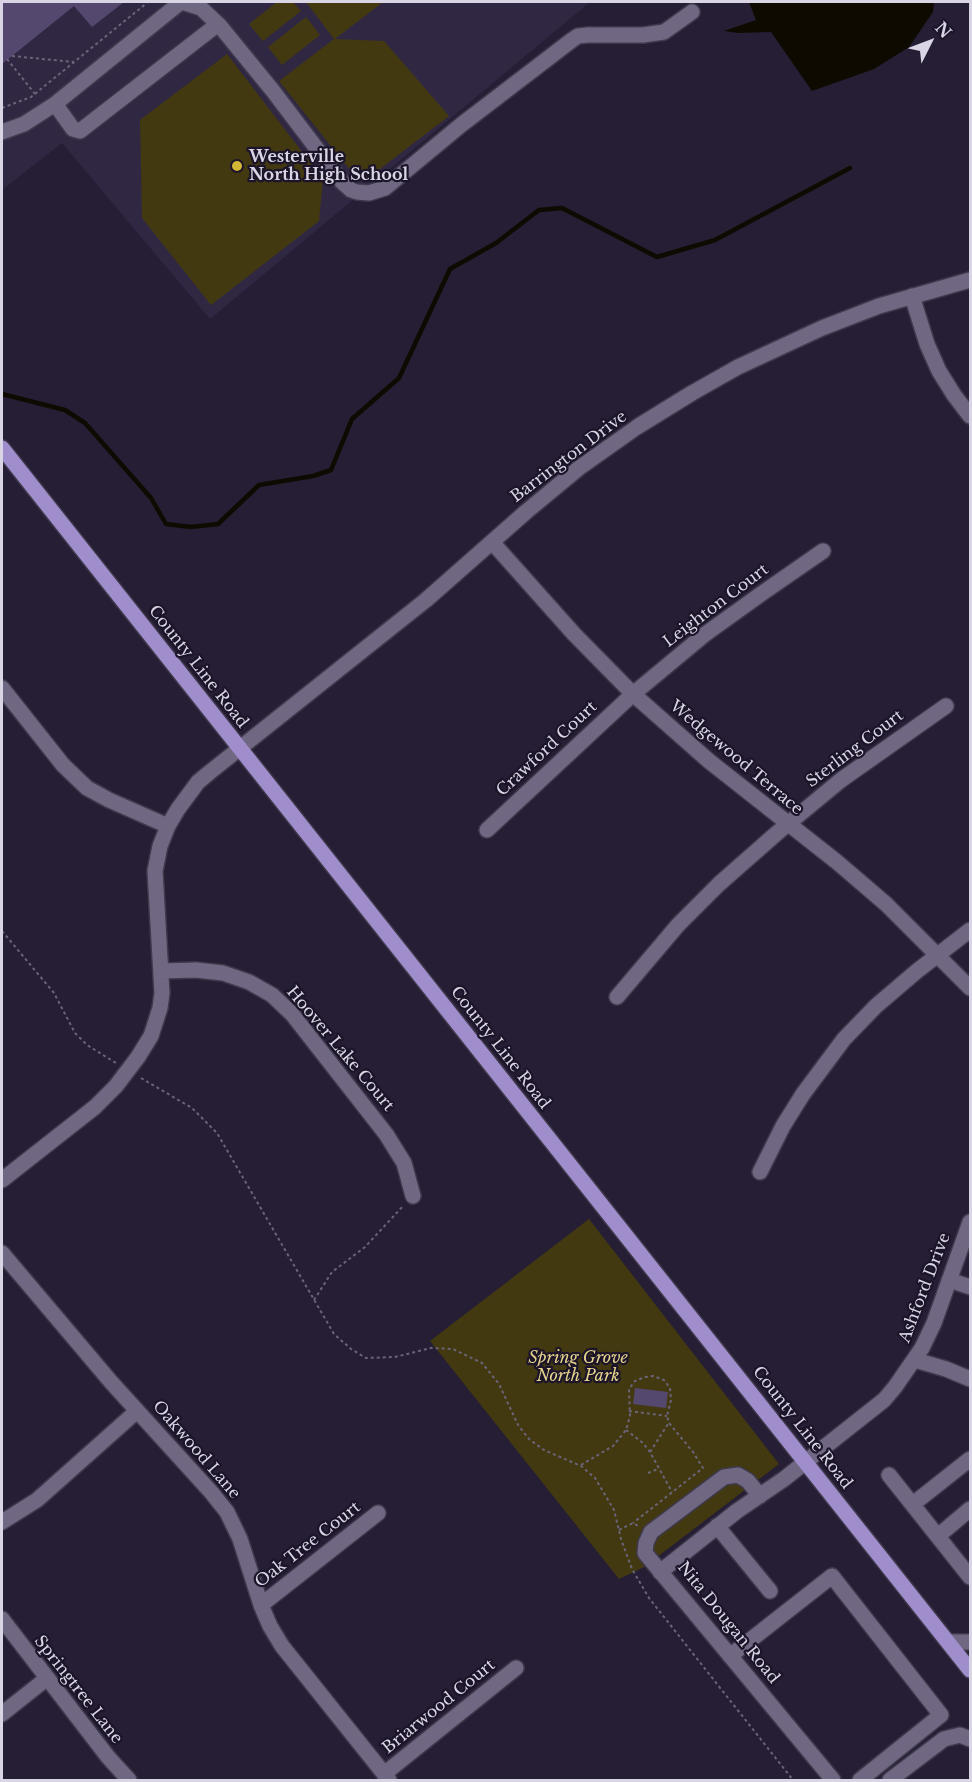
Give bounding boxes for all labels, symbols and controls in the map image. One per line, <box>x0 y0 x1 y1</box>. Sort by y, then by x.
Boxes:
north arrow <box>900 12 960 72</box>
text: N <box>931 18 956 42</box>
place label: Westerville North High School <box>249 147 408 185</box>
marker: Westerville North High School <box>230 159 244 173</box>
street label: Barrington Drive <box>507 407 631 507</box>
street label: Leighton Court <box>660 560 772 652</box>
street label: County Line Road <box>144 602 252 732</box>
street label: Wedgewood Terrace <box>666 697 806 819</box>
street label: Crawford Court <box>493 698 601 800</box>
street label: Sterling Court <box>803 706 907 792</box>
street label: Hoover Lake Court <box>282 983 398 1115</box>
street label: County Line Road <box>446 983 554 1113</box>
street label: Ashford Drive <box>895 1230 955 1346</box>
park label: Spring Grove North Park <box>528 1348 628 1386</box>
street label: County Line Road <box>748 1363 856 1493</box>
street label: Oakwood Lane <box>148 1397 244 1503</box>
street label: Oak Tree Court <box>252 1498 364 1592</box>
street label: Nita Dougan Road <box>673 1558 783 1688</box>
street label: Springtree Lane <box>30 1632 126 1748</box>
street label: Briarwood Court <box>379 1656 499 1758</box>

